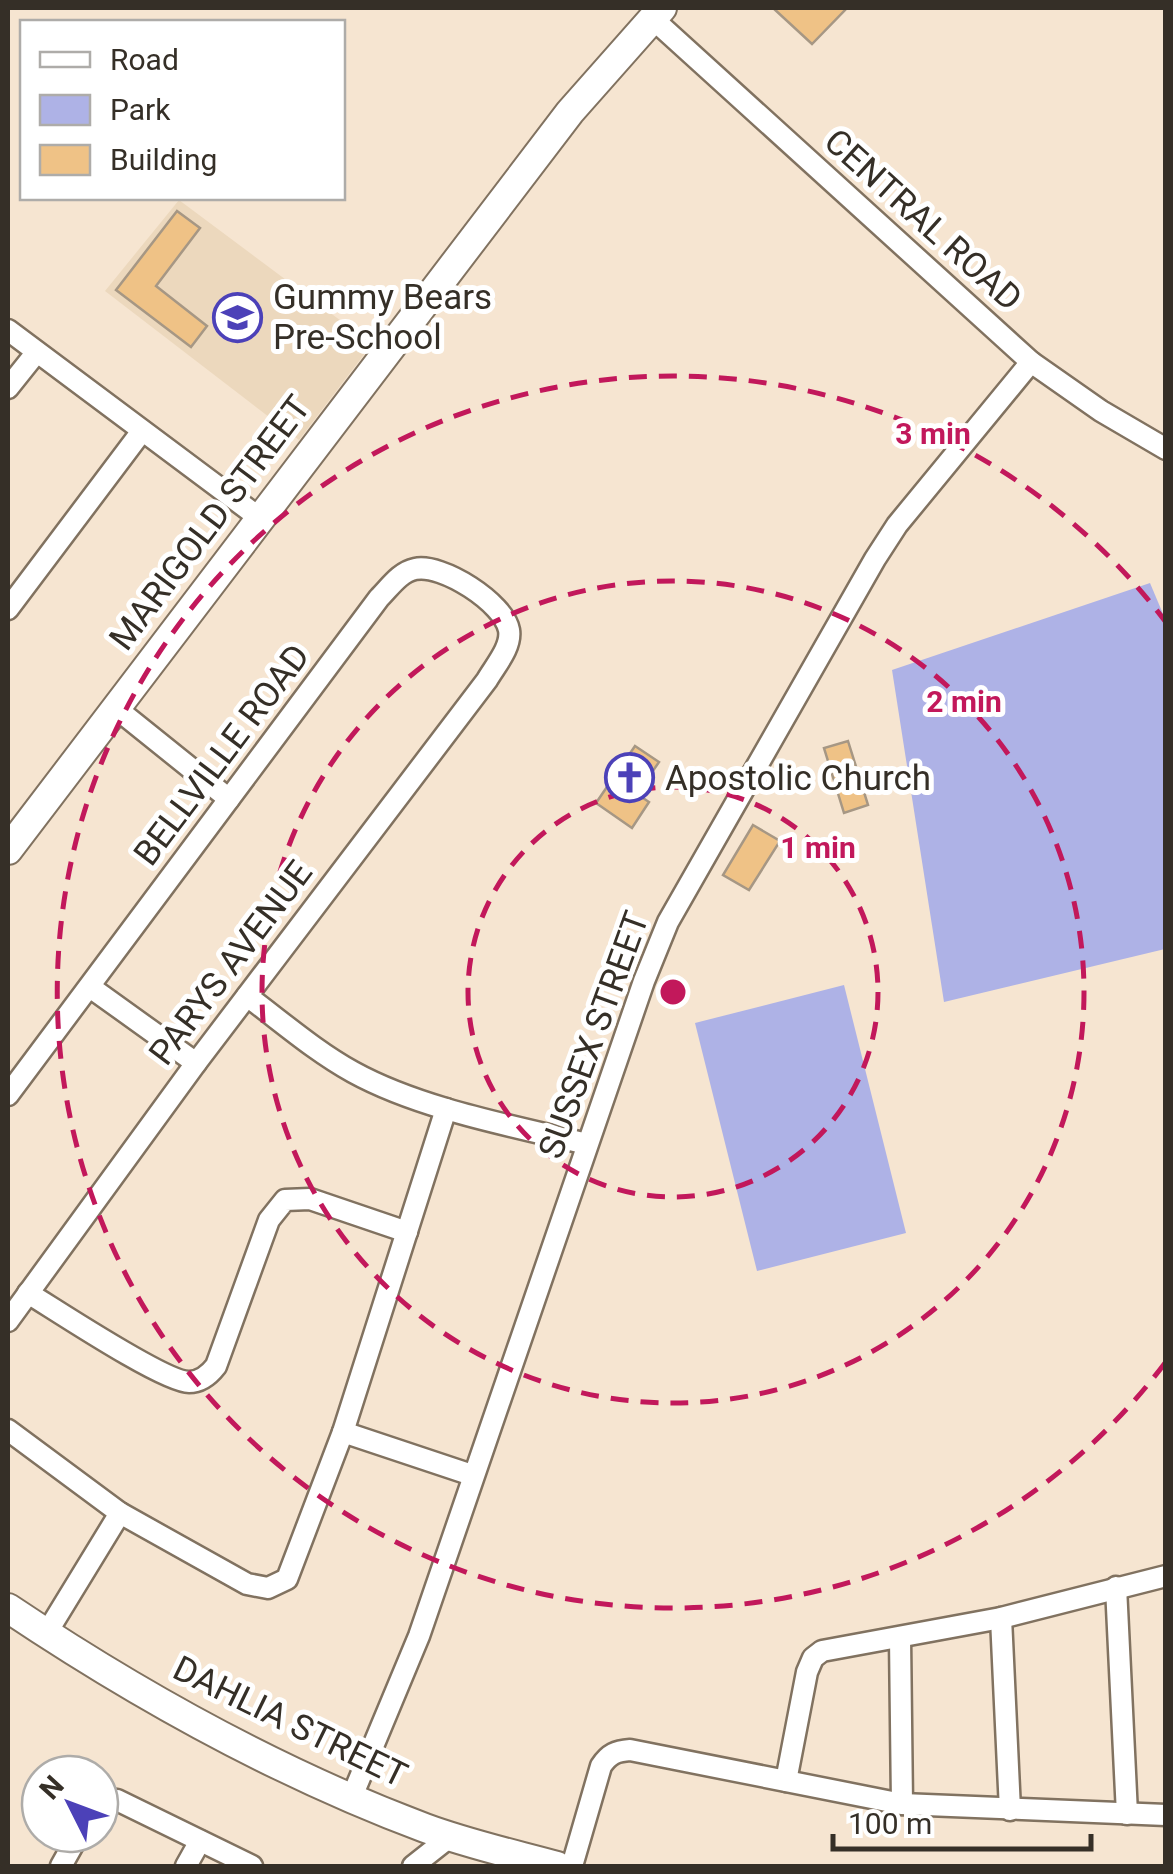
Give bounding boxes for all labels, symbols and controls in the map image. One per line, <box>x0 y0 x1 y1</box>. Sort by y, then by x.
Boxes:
legend <box>20 20 345 200</box>
text: Road <box>110 42 179 77</box>
text: Park <box>110 92 171 127</box>
street label: CENTRAL ROAD <box>816 121 1030 319</box>
text: Building <box>110 142 217 177</box>
place label: Gummy Bears Pre-School <box>273 277 492 358</box>
school or university icon: Gummy Bears Pre-School <box>212 291 264 343</box>
street label: MARIGOLD STREET <box>101 388 319 658</box>
text: 3 min <box>895 416 971 451</box>
street label: BELLVILLE ROAD <box>126 637 318 873</box>
text: 2 min <box>926 684 1002 719</box>
church icon: Apostolic Church <box>604 752 656 804</box>
place label: Apostolic Church <box>665 758 931 799</box>
text: 1 min <box>780 830 856 865</box>
street label: PARYS AVENUE <box>141 853 321 1073</box>
street label: SUSSEX STREET <box>530 906 658 1164</box>
centre of rings <box>655 974 691 1010</box>
street label: DAHLIA STREET <box>166 1648 414 1796</box>
north arrow <box>20 1754 120 1854</box>
text: N <box>33 1769 71 1806</box>
scale bar <box>833 1789 1090 1851</box>
text: 100 m <box>848 1806 932 1841</box>

